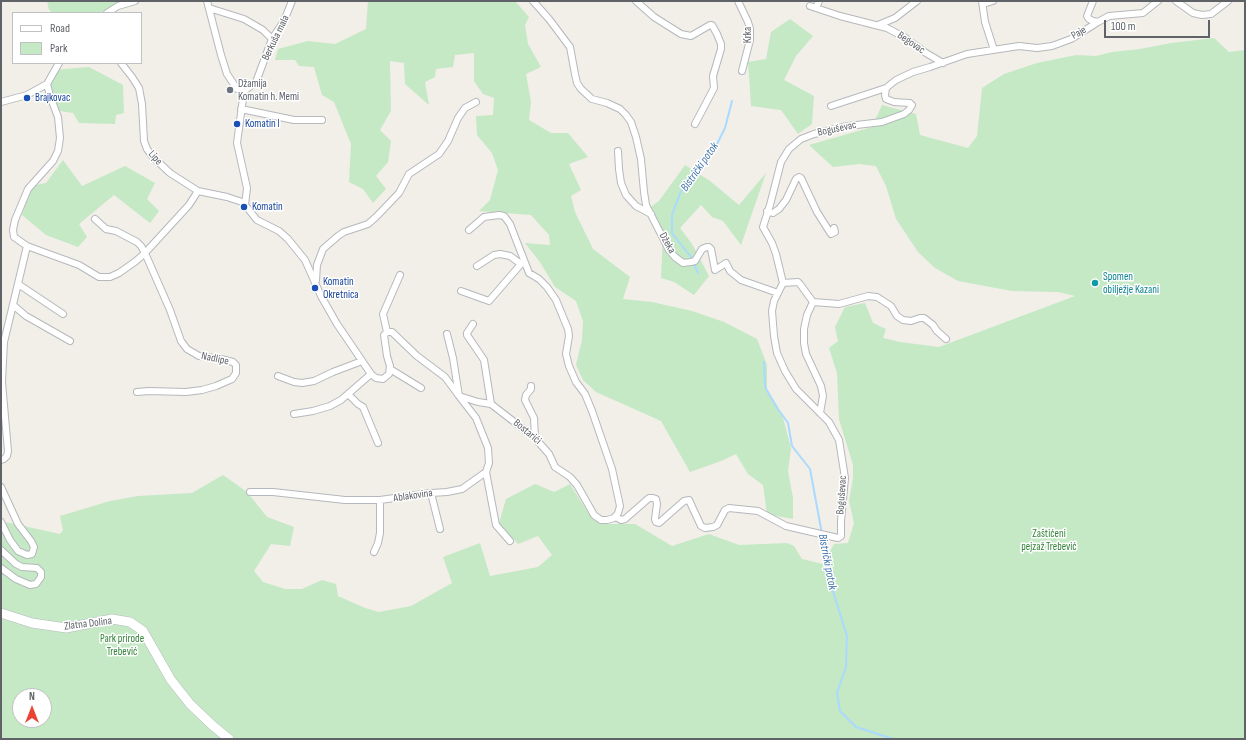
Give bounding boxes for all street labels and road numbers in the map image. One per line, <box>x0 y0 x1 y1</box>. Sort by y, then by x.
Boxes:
street label: Berkuša mala <box>259 13 293 63</box>
street label: Paje <box>1069 24 1089 42</box>
street label: Krka <box>741 27 755 43</box>
street label: Begovac <box>895 29 927 57</box>
street label: Boguševac <box>816 118 858 140</box>
street label: Lipe <box>145 148 165 168</box>
street label: Džeka <box>656 230 678 256</box>
street label: Nadlipe <box>200 350 230 368</box>
street label: Bostarići <box>510 416 544 448</box>
street label: Boguševac <box>834 475 850 515</box>
street label: Ablakovina <box>393 487 433 505</box>
street label: Zlatna Dolina <box>63 615 113 633</box>

